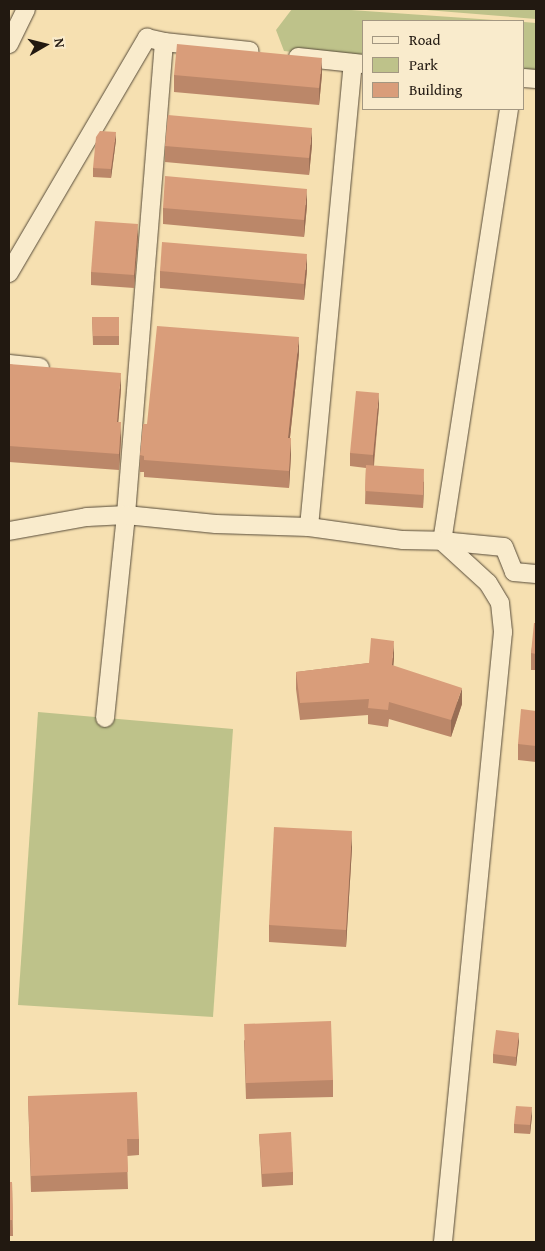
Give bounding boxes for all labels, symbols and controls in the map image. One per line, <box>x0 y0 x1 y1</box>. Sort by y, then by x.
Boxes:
north arrow <box>20 20 70 70</box>
legend <box>362 20 525 110</box>
text: Road <box>409 29 440 50</box>
text: N <box>49 37 70 49</box>
text: Park <box>409 54 438 75</box>
text: Building <box>409 79 462 100</box>

